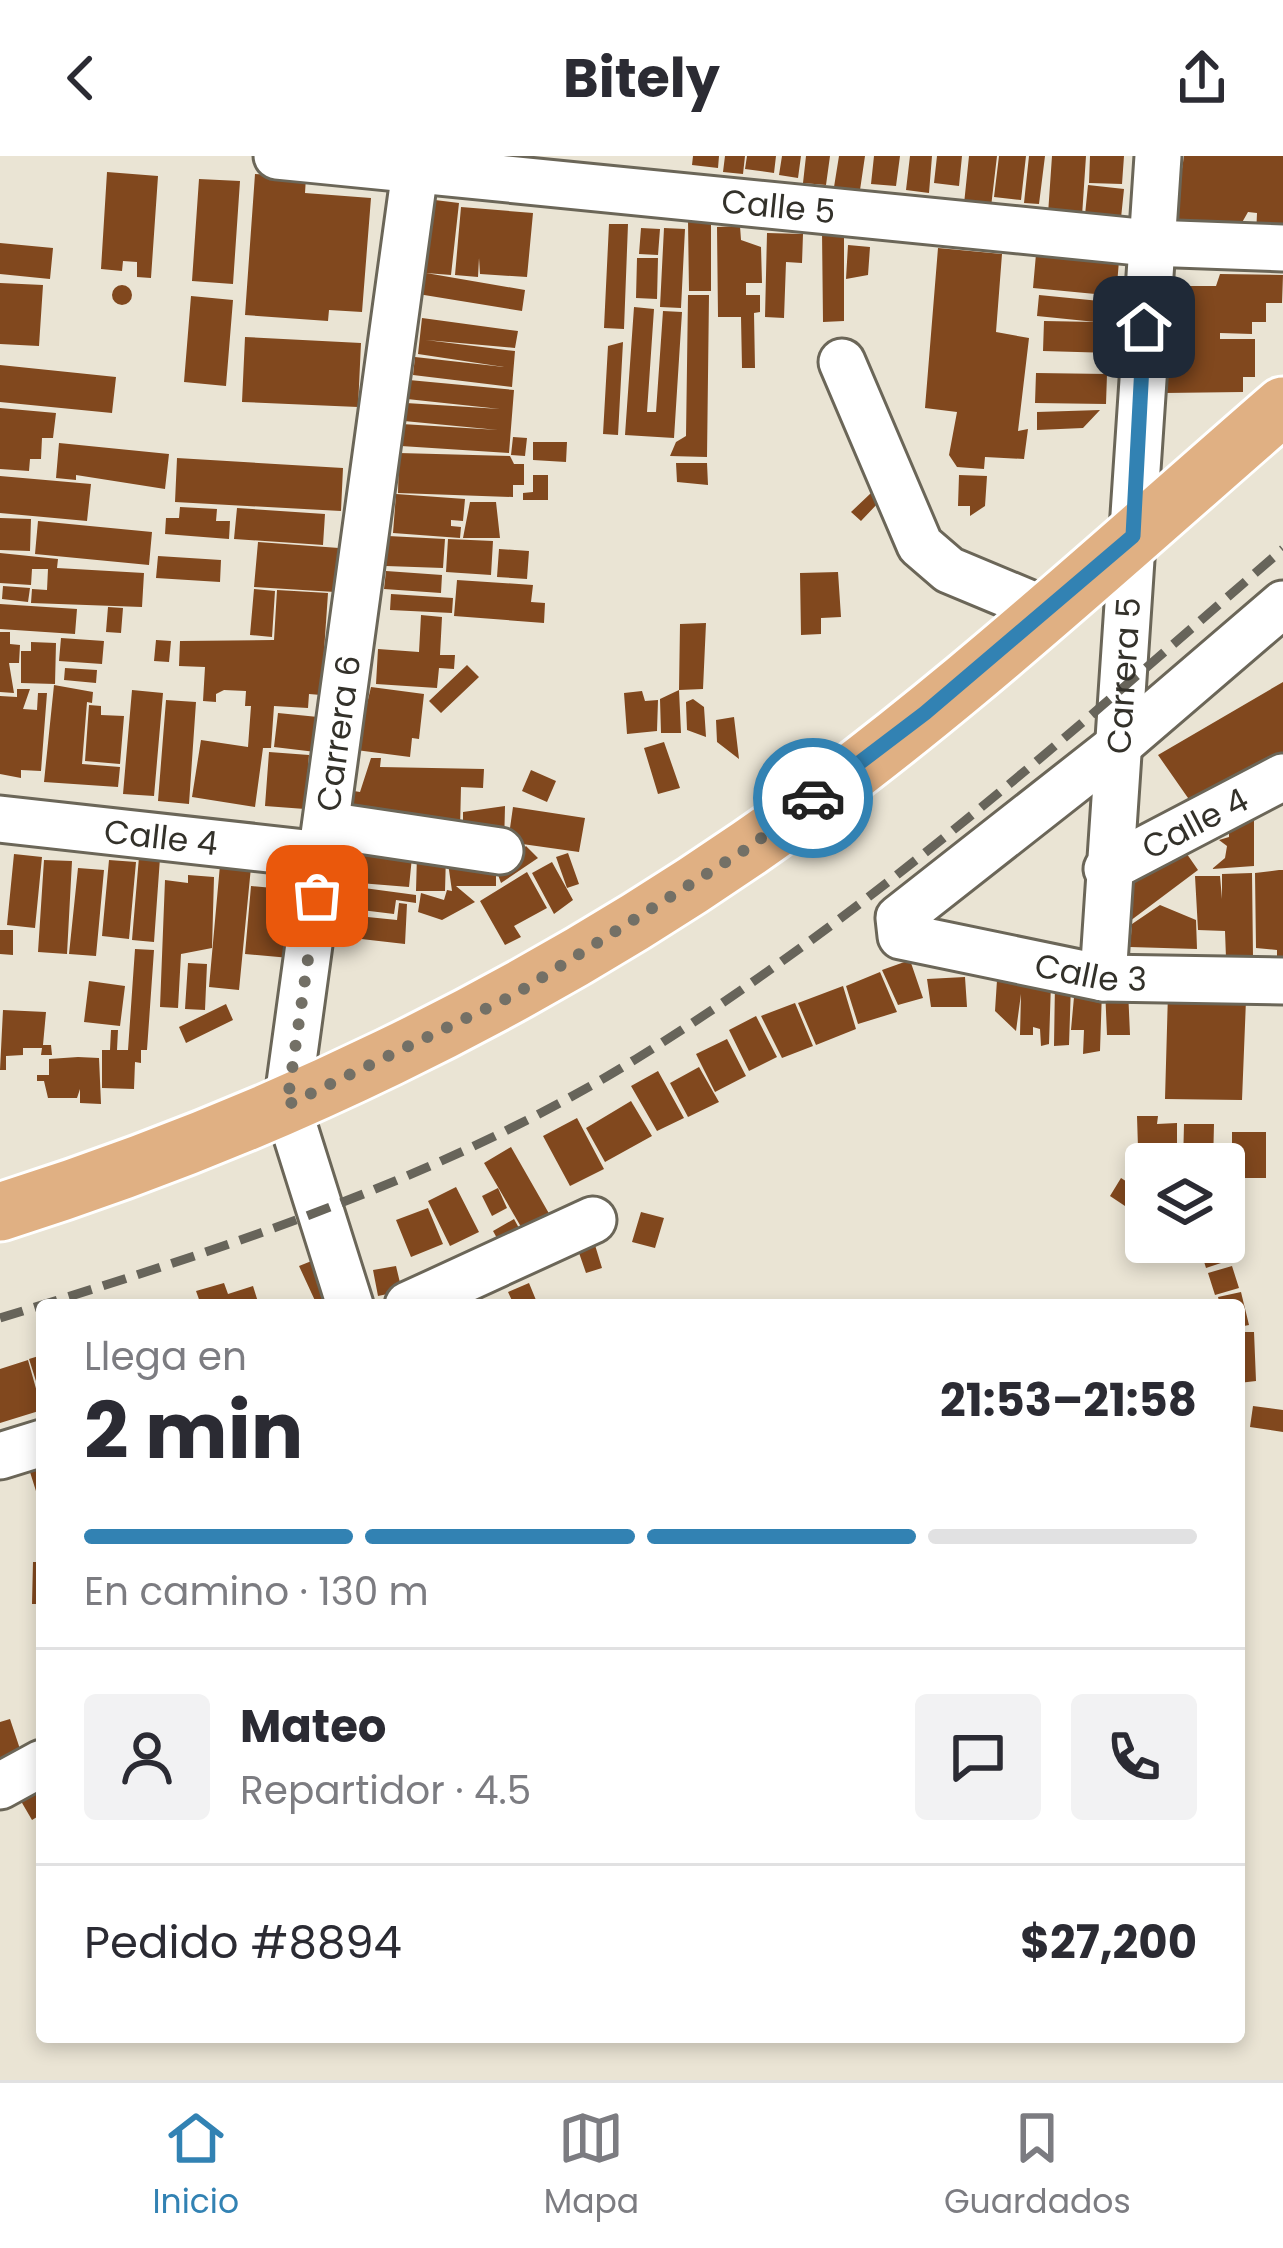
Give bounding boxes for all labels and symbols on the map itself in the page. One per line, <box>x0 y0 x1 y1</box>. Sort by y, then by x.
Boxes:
street label: Calle 5 <box>719 177 838 236</box>
pin <box>1093 276 1195 378</box>
street label: Carrera 5 <box>1095 596 1152 756</box>
street label: Carrera 6 <box>304 652 372 814</box>
courier <box>753 738 873 858</box>
street label: Calle 4 <box>1134 776 1256 871</box>
street label: Calle 4 <box>102 808 220 867</box>
pin <box>266 845 368 947</box>
street label: Calle 3 <box>1031 941 1147 1003</box>

